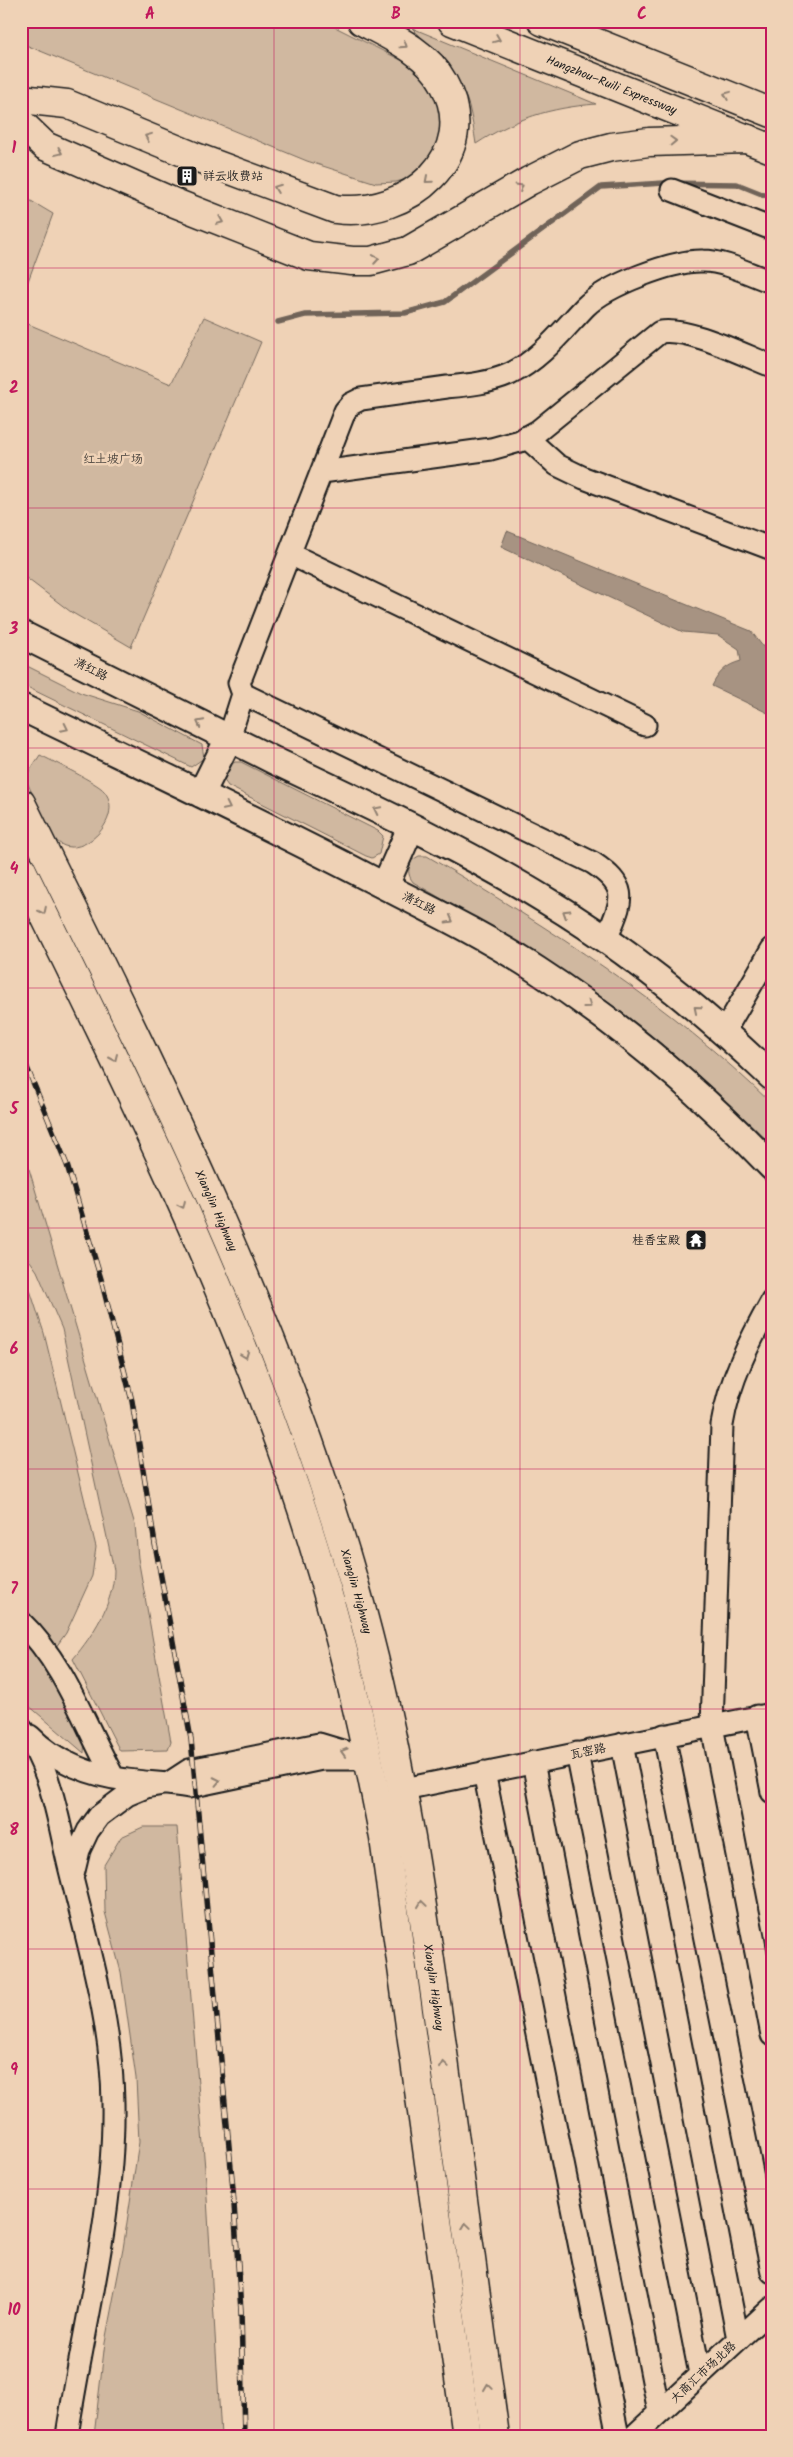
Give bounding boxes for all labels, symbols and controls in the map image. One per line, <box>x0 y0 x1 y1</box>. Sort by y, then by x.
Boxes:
text: A <box>145 2 155 27</box>
text: B <box>391 2 401 27</box>
text: C <box>637 2 647 27</box>
one-way arrow <box>492 33 501 43</box>
one-way arrow <box>399 39 408 48</box>
street label: Hangzhou–Ruili Expressway <box>543 51 680 120</box>
one-way arrow <box>723 91 731 101</box>
one-way arrow <box>144 133 153 143</box>
text: 1 <box>12 136 17 161</box>
one-way arrow <box>670 136 677 146</box>
one-way arrow <box>54 146 63 157</box>
building icon: 祥云收费站 <box>175 164 199 188</box>
place label: 祥云收费站 <box>203 167 263 186</box>
one-way arrow <box>425 174 434 183</box>
one-way arrow <box>514 183 523 193</box>
one-way arrow <box>273 184 282 194</box>
one-way arrow <box>216 216 224 226</box>
one-way arrow <box>372 255 380 265</box>
text: 2 <box>9 376 19 401</box>
park label: 红土坡广场 <box>83 450 143 469</box>
text: 3 <box>9 617 19 642</box>
street label: 清红路 <box>70 653 111 686</box>
one-way arrow <box>196 719 205 729</box>
one-way arrow <box>60 722 69 732</box>
one-way arrow <box>222 801 231 811</box>
one-way arrow <box>373 806 382 816</box>
text: 4 <box>10 857 19 882</box>
street label: 清红路 <box>398 887 439 920</box>
one-way arrow <box>37 906 47 915</box>
one-way arrow <box>562 909 571 919</box>
one-way arrow <box>445 913 454 923</box>
one-way arrow <box>582 999 592 1008</box>
one-way arrow <box>693 1005 702 1014</box>
one-way arrow <box>107 1053 118 1062</box>
text: 5 <box>9 1097 20 1122</box>
street label: Xianglin Highway <box>189 1167 242 1255</box>
one-way arrow <box>175 1200 186 1209</box>
temple icon: 桂香宝殿 <box>684 1228 708 1252</box>
place label: 桂香宝殿 <box>632 1231 680 1250</box>
text: 6 <box>10 1337 19 1362</box>
one-way arrow <box>239 1350 249 1359</box>
street label: Xianglin Highway <box>335 1547 377 1636</box>
text: 7 <box>10 1577 18 1602</box>
street label: 瓦窑路 <box>569 1738 608 1765</box>
one-way arrow <box>341 1747 349 1757</box>
one-way arrow <box>213 1776 221 1787</box>
text: 8 <box>9 1818 19 1843</box>
one-way arrow <box>417 1900 428 1908</box>
street label: Xianglin Highway <box>418 1943 449 2032</box>
text: 9 <box>10 2058 18 2083</box>
one-way arrow <box>440 2061 450 2070</box>
one-way arrow <box>461 2222 472 2230</box>
text: 10 <box>7 2298 21 2323</box>
street label: 大商汇市场北路 <box>666 2337 741 2408</box>
one-way arrow <box>483 2383 494 2391</box>

